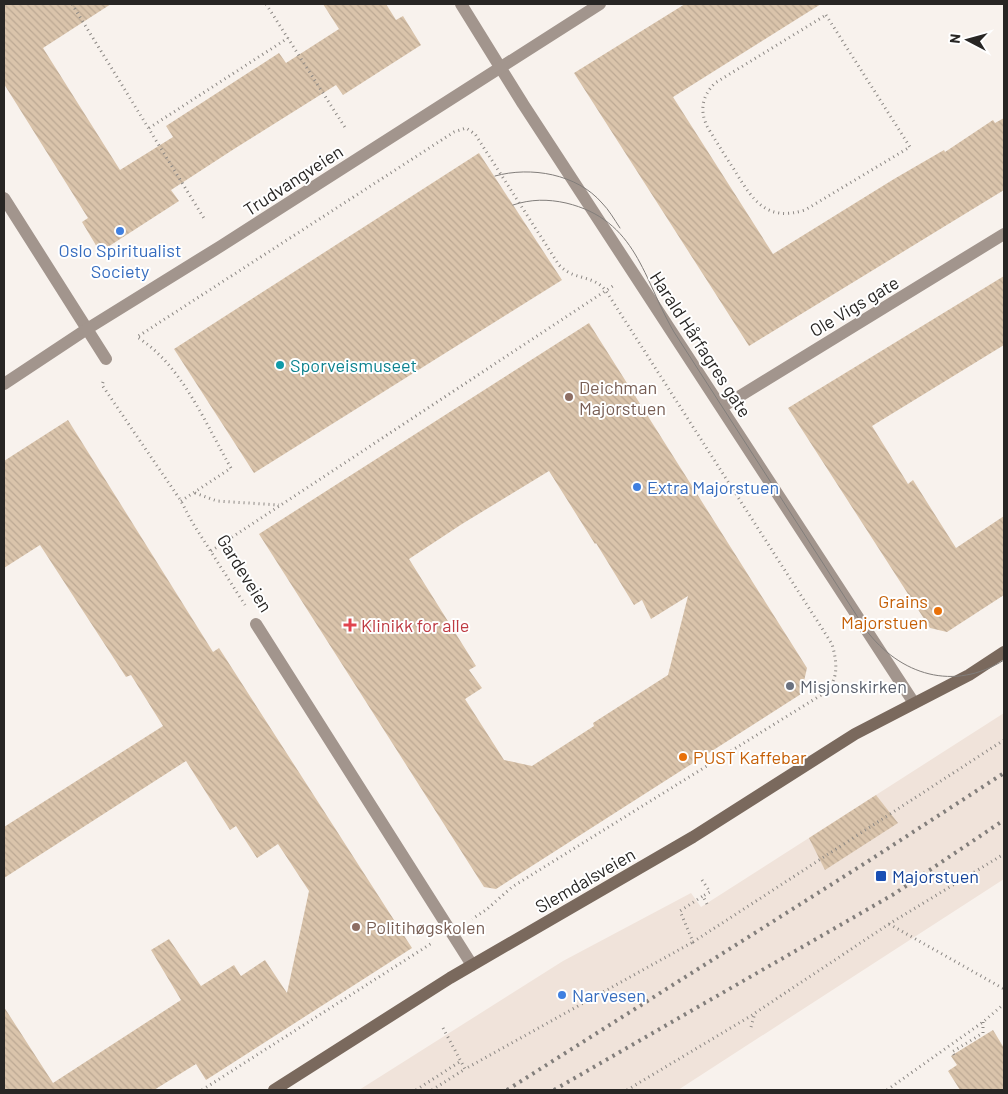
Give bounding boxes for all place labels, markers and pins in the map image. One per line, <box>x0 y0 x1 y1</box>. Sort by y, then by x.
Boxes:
marker: Oslo Spiritualist Society <box>114 225 126 237</box>
place label: Oslo Spiritualist Society <box>59 239 181 282</box>
place label: Sporveismuseet <box>290 354 417 376</box>
marker: Sporveismuseet <box>274 359 286 371</box>
place label: Deichman Majorstuen <box>579 376 666 419</box>
marker: Deichman Majorstuen <box>563 391 575 403</box>
place label: Extra Majorstuen <box>647 476 779 498</box>
marker: Extra Majorstuen <box>631 481 643 493</box>
place label: Grains Majorstuen <box>841 590 928 633</box>
marker: Grains Majorstuen <box>932 605 944 617</box>
place label: Klinikk for alle <box>361 614 469 636</box>
marker: Klinikk for alle <box>343 618 357 632</box>
place label: Misjonskirken <box>800 675 907 697</box>
marker: Misjonskirken <box>784 680 796 692</box>
place label: PUST Kaffebar <box>693 746 807 768</box>
marker: PUST Kaffebar <box>677 751 689 763</box>
place label: Majorstuen <box>892 865 979 887</box>
marker: Majorstuen <box>874 869 888 883</box>
place label: Politihøgskolen <box>366 916 485 938</box>
marker: Politihøgskolen <box>350 921 362 933</box>
place label: Narvesen <box>572 984 646 1006</box>
marker: Narvesen <box>556 989 568 1001</box>

